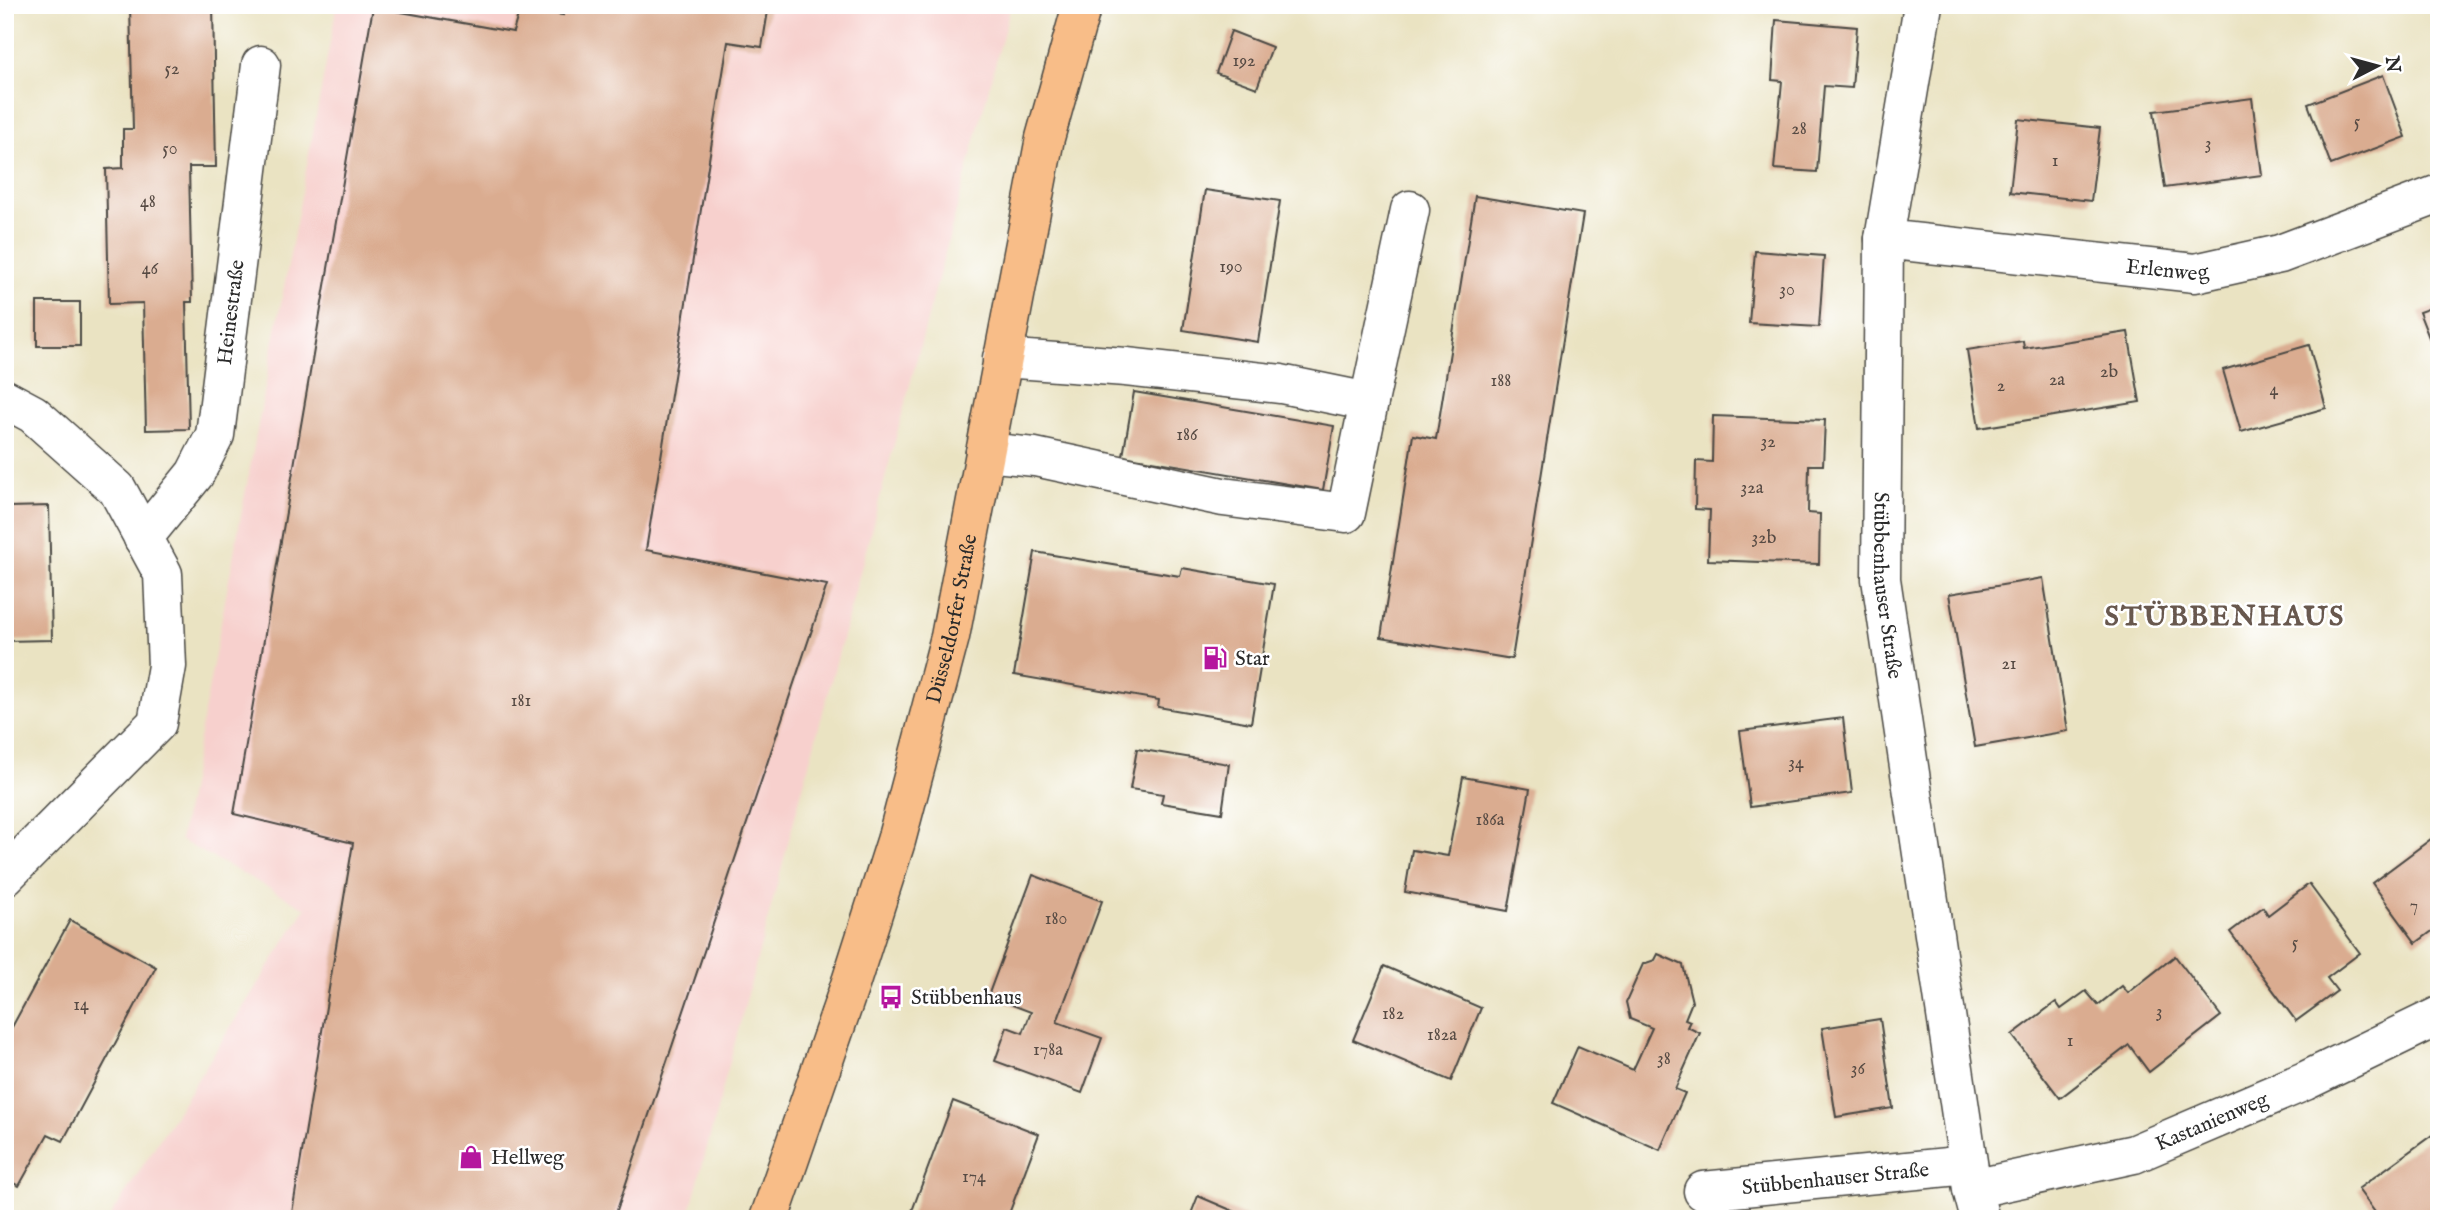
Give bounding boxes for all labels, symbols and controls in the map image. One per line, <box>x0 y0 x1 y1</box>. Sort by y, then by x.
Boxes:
north arrow <box>2342 32 2412 102</box>
house number: 192 <box>1232 50 1256 73</box>
text: N <box>2379 54 2405 74</box>
house number: 52 <box>165 58 179 81</box>
house number: 5 <box>2354 111 2361 134</box>
house number: 28 <box>1791 118 1807 141</box>
house number: 3 <box>2205 133 2211 156</box>
house number: 50 <box>162 138 178 161</box>
house number: 1 <box>2052 150 2058 173</box>
house number: 48 <box>140 191 156 214</box>
street label: Erlenweg <box>2124 254 2212 288</box>
house number: 190 <box>1219 256 1243 279</box>
house number: 46 <box>142 258 159 281</box>
street label: Heinestraße <box>212 258 252 367</box>
house number: 30 <box>1779 279 1795 302</box>
house number: 2b <box>2100 361 2118 384</box>
house number: 2a <box>2049 369 2065 392</box>
house number: 188 <box>1491 370 1511 393</box>
house number: 2 <box>1997 375 2005 398</box>
house number: 4 <box>2270 379 2279 402</box>
house number: 186 <box>1176 424 1198 447</box>
house number: 32 <box>1760 431 1776 454</box>
house number: 32a <box>1741 477 1764 500</box>
street label: Stübbenhauser Straße <box>1866 492 1908 681</box>
house number: 32b <box>1752 527 1777 550</box>
street label: Düsseldorfer Straße <box>921 532 984 707</box>
district label: STÜBBENHAUS <box>2105 600 2345 635</box>
fuel station icon: Star <box>1201 644 1229 672</box>
place label: Star <box>1235 646 1270 673</box>
house number: 21 <box>2001 653 2017 676</box>
house number: 181 <box>511 690 531 713</box>
house number: 34 <box>1788 752 1804 775</box>
house number: 186a <box>1475 809 1505 832</box>
house number: 7 <box>2410 895 2418 918</box>
house number: 180 <box>1045 908 1067 931</box>
house number: 5 <box>2292 932 2299 955</box>
bus stop icon: Stübbenhaus <box>877 983 905 1011</box>
place label: Stübbenhaus <box>911 985 1022 1012</box>
house number: 14 <box>73 994 89 1017</box>
house number: 3 <box>2156 1001 2162 1024</box>
house number: 182 <box>1382 1003 1404 1026</box>
house number: 182a <box>1427 1024 1457 1047</box>
house number: 1 <box>2067 1030 2073 1053</box>
house number: 178a <box>1033 1039 1063 1062</box>
house number: 38 <box>1657 1048 1671 1071</box>
house number: 36 <box>1851 1058 1866 1081</box>
street label: Kastanienweg <box>2152 1086 2273 1158</box>
shop icon: Hellweg <box>457 1143 485 1171</box>
place label: Hellweg <box>491 1145 565 1172</box>
street label: Stübbenhauser Straße <box>1741 1157 1931 1202</box>
house number: 174 <box>962 1166 986 1189</box>

